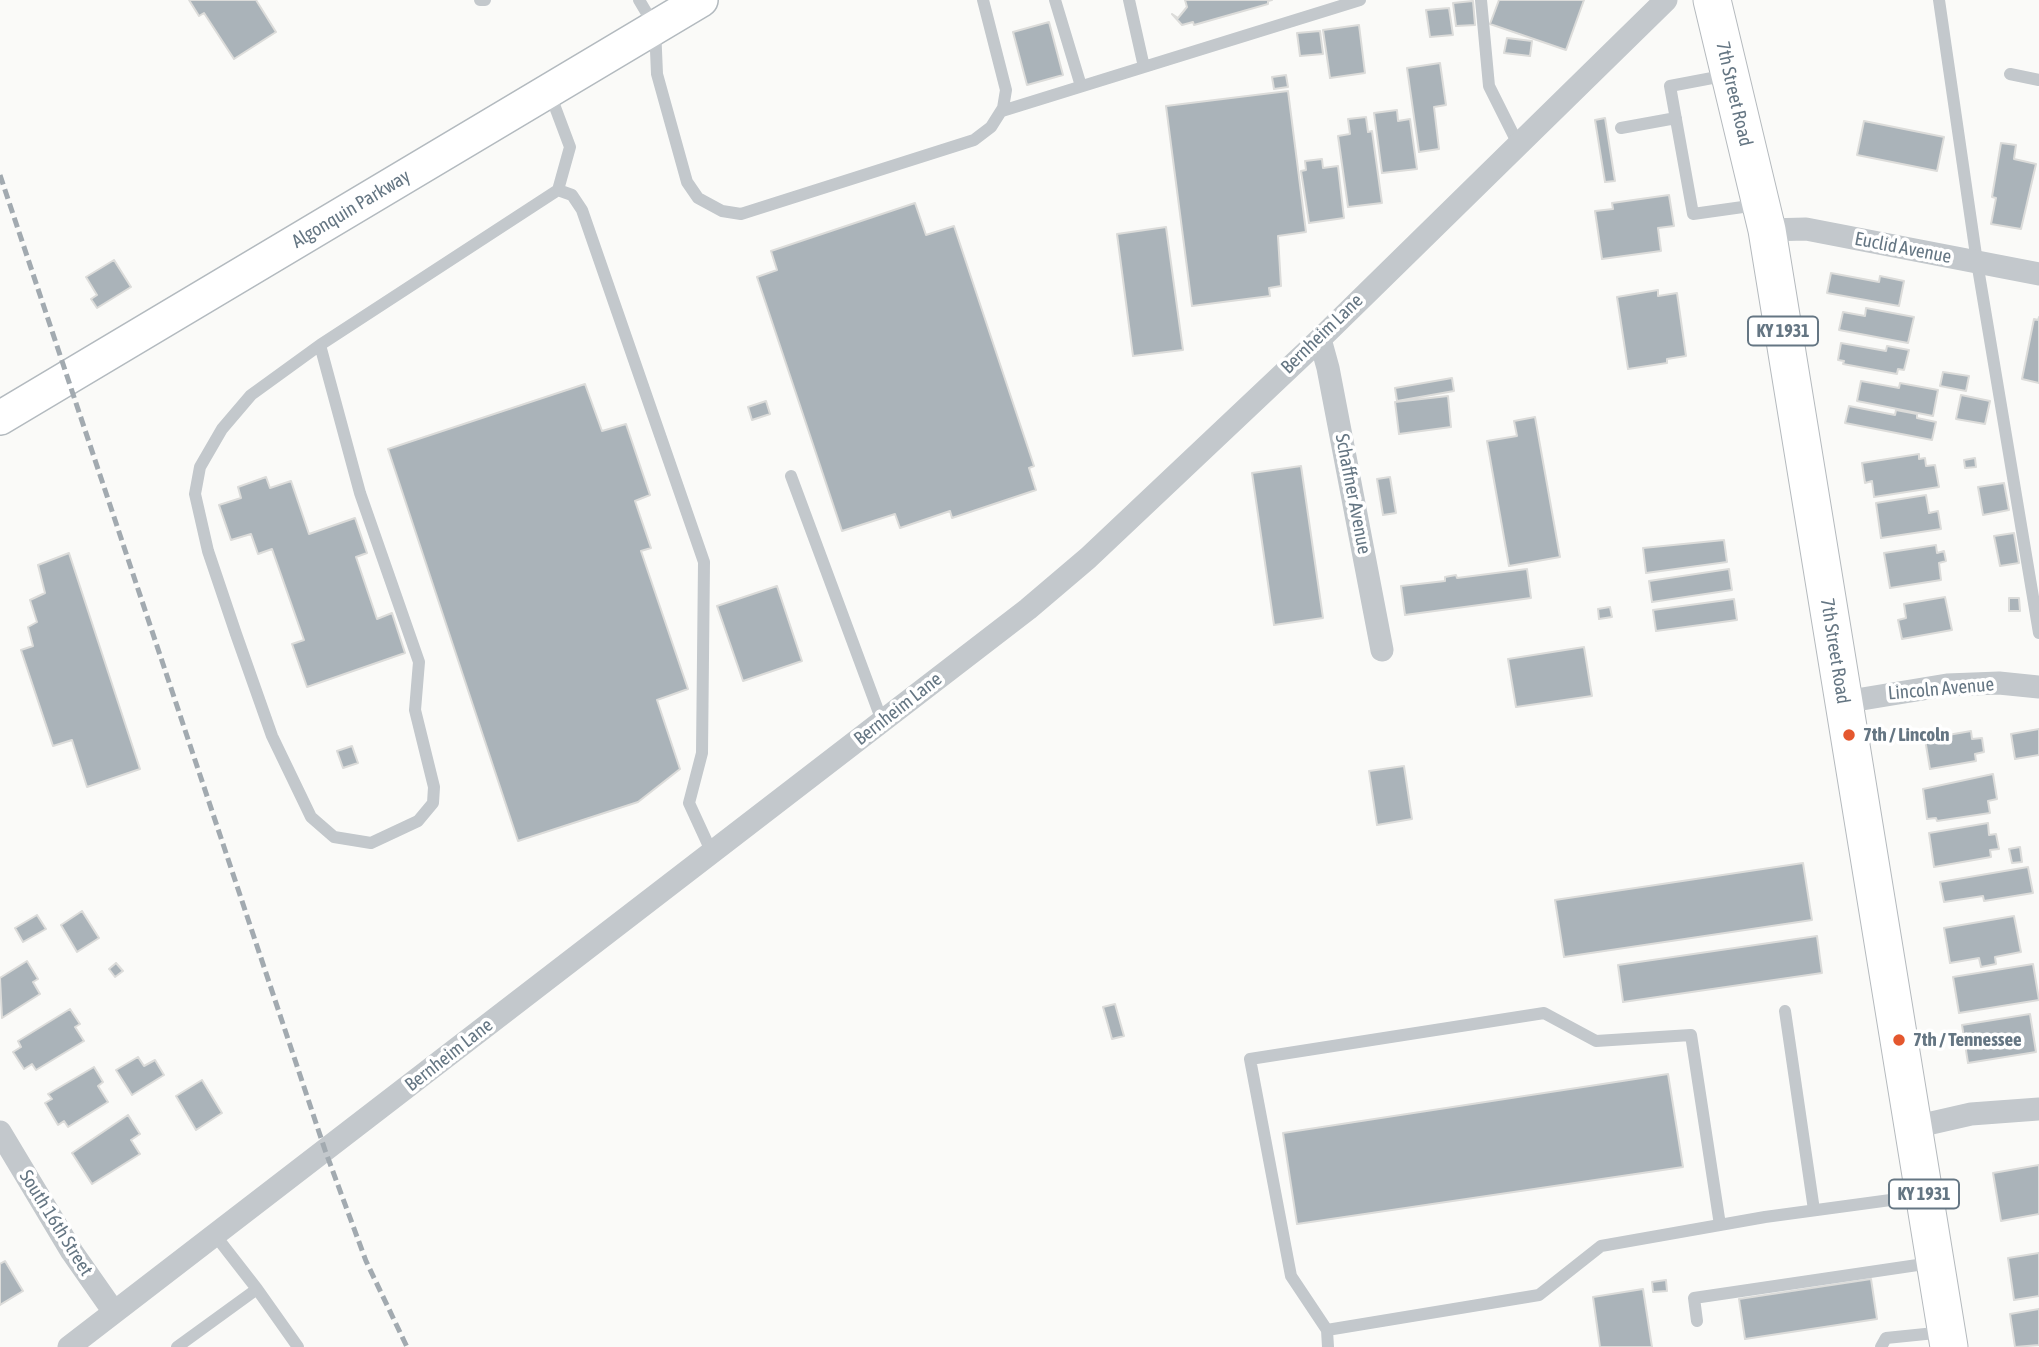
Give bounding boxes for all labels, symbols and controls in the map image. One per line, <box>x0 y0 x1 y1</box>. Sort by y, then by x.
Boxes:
street label: 7th Street Road <box>1711 39 1757 149</box>
street label: Algonquin Parkway <box>288 165 414 253</box>
street label: Euclid Avenue <box>1853 227 1953 269</box>
street label: Bernheim Lane <box>1276 289 1368 379</box>
road number: KY 1931 <box>1748 316 1818 346</box>
street label: Schaffner Avenue <box>1330 432 1376 556</box>
street label: 7th Street Road <box>1815 596 1855 706</box>
street label: Bernheim Lane <box>850 668 946 750</box>
street label: Lincoln Avenue <box>1887 673 1995 705</box>
place label: 7th / Lincoln <box>1863 724 1949 746</box>
marker: 7th / Lincoln <box>1841 727 1857 743</box>
street label: Bernheim Lane <box>401 1014 497 1096</box>
place label: 7th / Tennessee <box>1913 1029 2022 1051</box>
marker: 7th / Tennessee <box>1891 1032 1907 1048</box>
street label: South 16th Street <box>14 1166 98 1280</box>
road number: KY 1931 <box>1889 1180 1959 1209</box>

